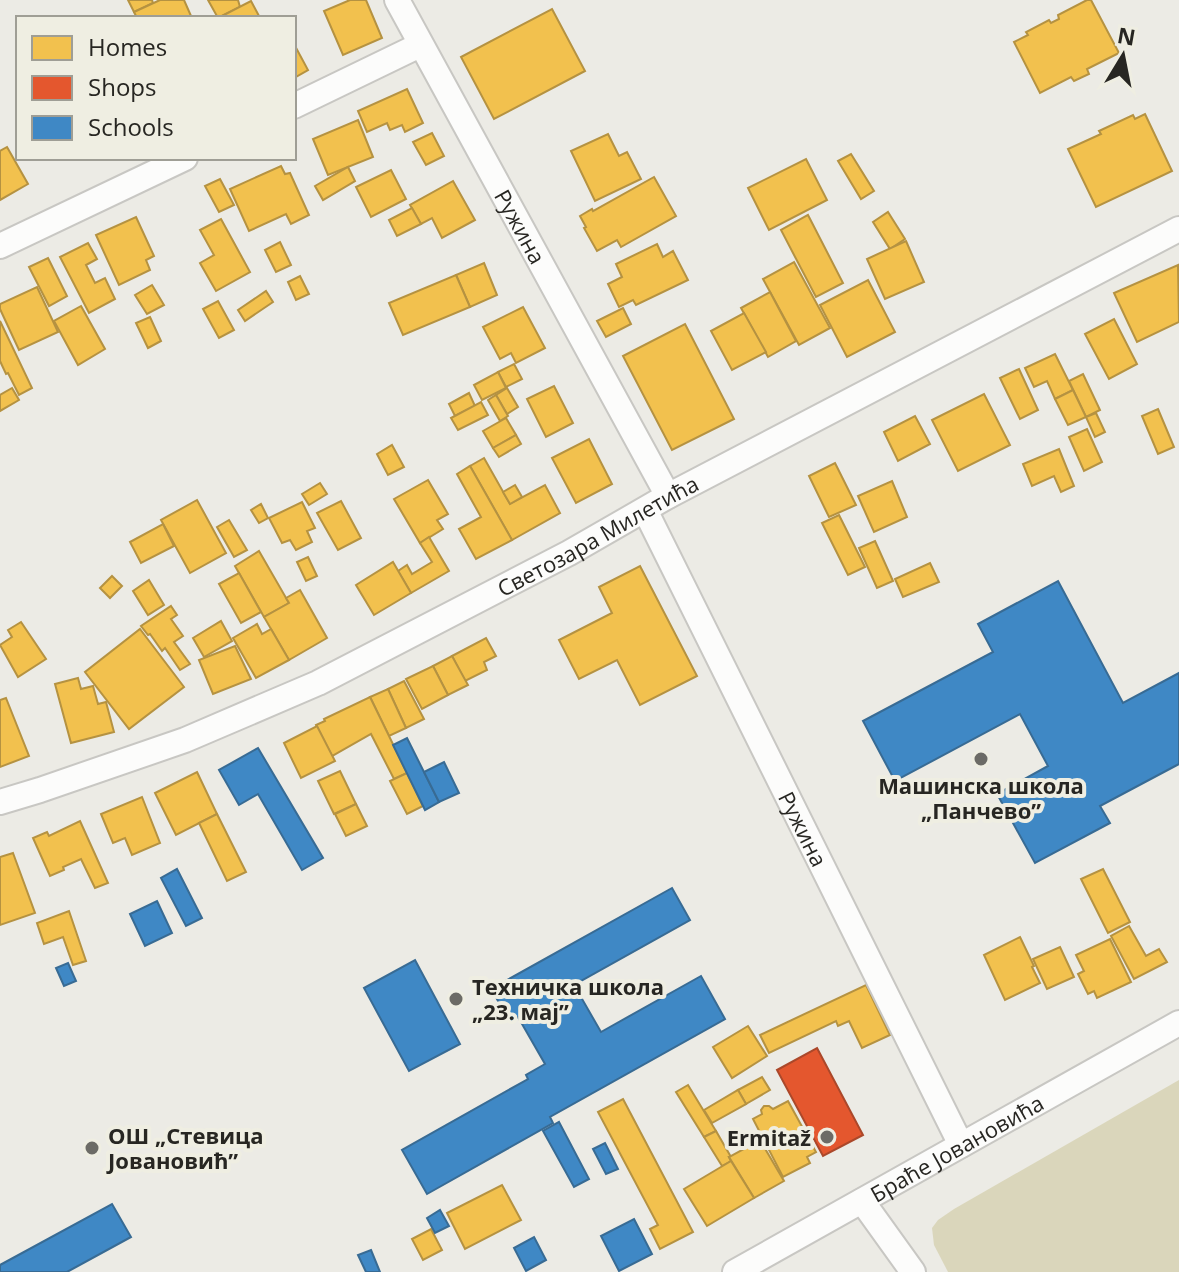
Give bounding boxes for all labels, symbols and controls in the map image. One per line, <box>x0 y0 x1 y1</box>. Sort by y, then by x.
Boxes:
legend <box>16 16 296 160</box>
north arrow <box>1083 16 1163 96</box>
text: N <box>1115 19 1138 52</box>
text: Homes <box>88 30 167 63</box>
text: Shops <box>88 70 156 103</box>
text: Schools <box>88 110 174 143</box>
street label: Ружина <box>488 184 553 269</box>
street label: Светозара Милетића <box>492 468 703 603</box>
marker: Машинска школа „Панчево” <box>972 750 990 768</box>
place label: Машинска школа „Панчево” <box>878 770 1084 825</box>
street label: Ружина <box>772 786 835 871</box>
place label: Техничка школа „23. мај” <box>472 971 664 1026</box>
marker: Техничка школа „23. мај” <box>447 990 465 1008</box>
street label: Браће Јовановића <box>864 1087 1049 1208</box>
place label: ОШ „Стевица Јовановић” <box>106 1120 264 1175</box>
place label: Ermitaž <box>727 1122 811 1152</box>
marker: Ermitaž <box>818 1128 836 1146</box>
marker: ОШ „Стевица Јовановић” <box>83 1139 101 1157</box>

